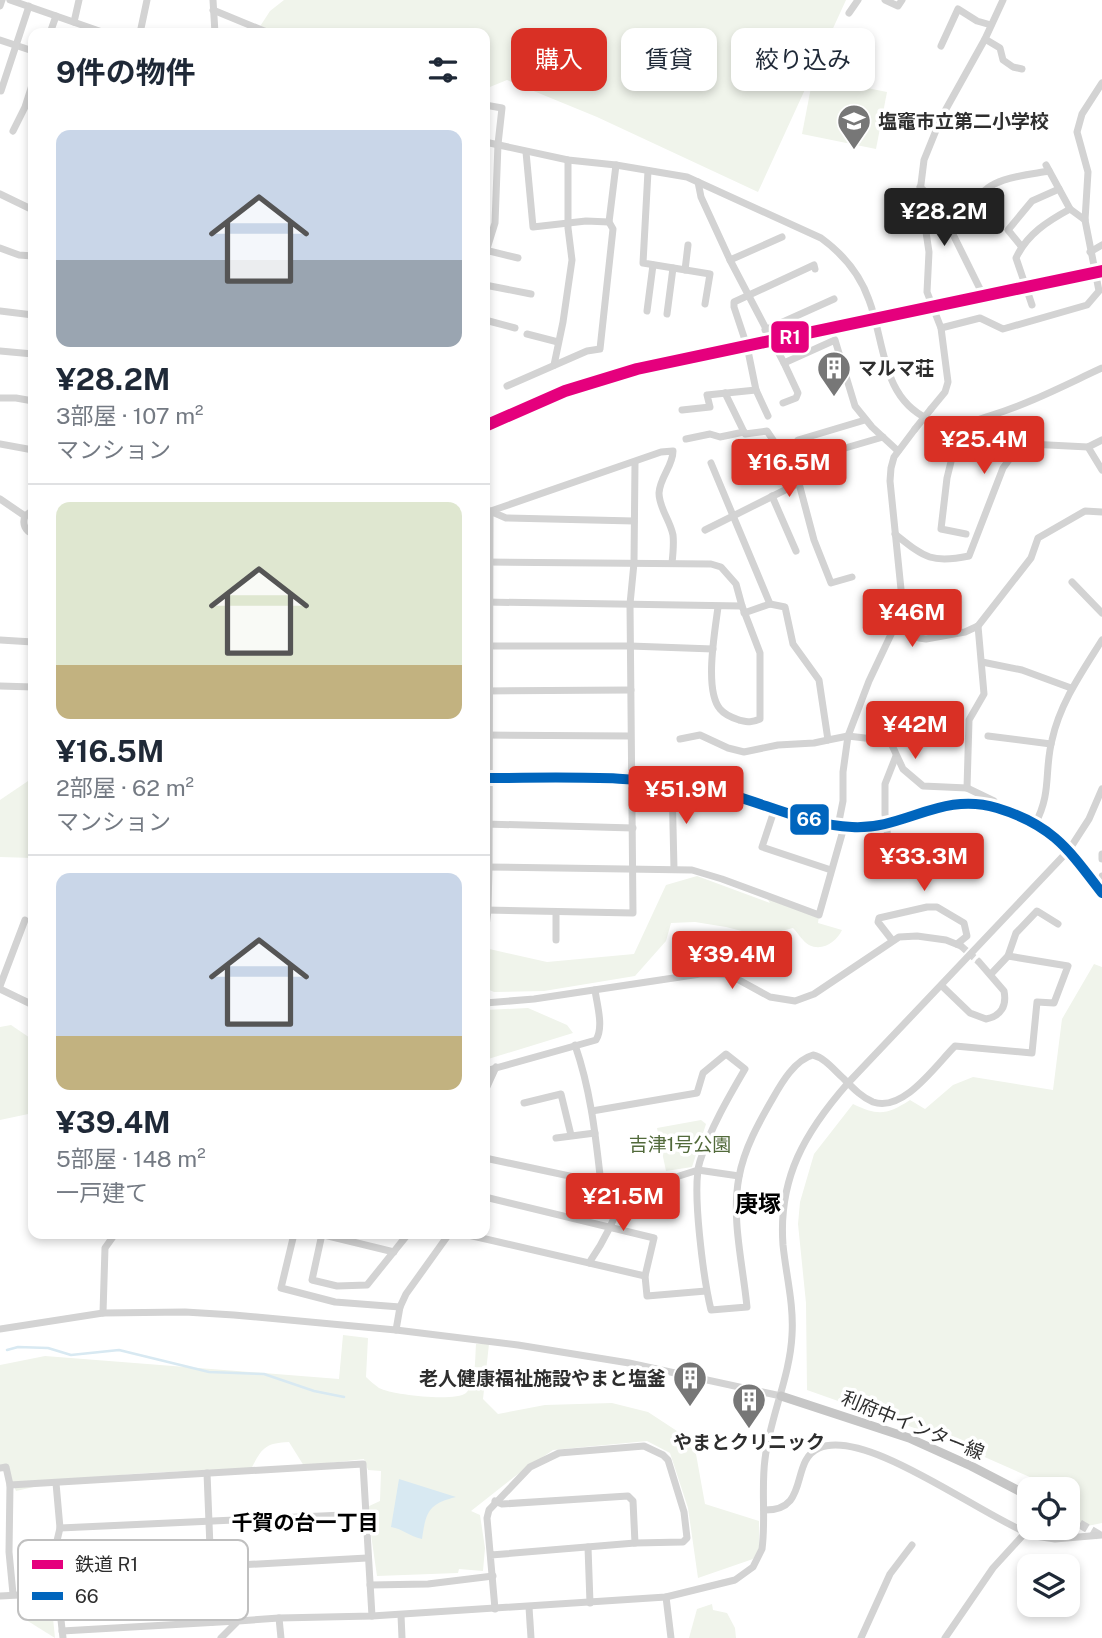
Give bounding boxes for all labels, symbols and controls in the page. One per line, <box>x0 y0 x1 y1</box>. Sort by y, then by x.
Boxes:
chip: 購入 <box>511 28 607 91</box>
chip: 賃貸 <box>621 28 717 91</box>
chip: 絞り込み <box>731 28 875 91</box>
icon: filters <box>424 51 462 89</box>
text: 9件の物件 <box>56 54 196 90</box>
school or university icon: 塩竈市立第二小学校 <box>835 102 873 151</box>
place label: 塩竈市立第二小学校 <box>878 110 1049 132</box>
icon: home <box>196 176 322 302</box>
pin: ¥28.2M <box>887 188 1001 248</box>
text: ¥28.2M <box>900 197 988 224</box>
line badge: R1 <box>770 320 810 354</box>
text: R1 <box>779 326 801 348</box>
building icon: マルマ荘 <box>815 349 853 398</box>
place label: マルマ荘 <box>858 357 934 379</box>
text: ¥28.2M <box>56 361 170 397</box>
text: 3部屋 · 107 m² <box>56 402 204 429</box>
pin: ¥25.4M <box>927 416 1041 476</box>
text: ¥25.4M <box>940 425 1028 452</box>
text: マンション <box>56 436 171 463</box>
pin: ¥16.5M <box>732 440 846 499</box>
text: ¥16.5M <box>747 448 831 475</box>
icon: home <box>196 548 322 674</box>
pin: ¥46M <box>871 590 953 649</box>
text: ¥46M <box>879 598 945 625</box>
pin: ¥42M <box>874 702 956 761</box>
text: ¥42M <box>882 710 948 737</box>
text: ¥16.5M <box>56 733 164 769</box>
pin: ¥51.9M <box>629 766 743 826</box>
text: 2部屋 · 62 m² <box>56 774 194 801</box>
text: ¥51.9M <box>645 775 727 802</box>
line badge: 66 <box>789 803 830 836</box>
text: マンション <box>56 808 171 835</box>
text: 66 <box>796 808 822 830</box>
pin: ¥33.3M <box>867 834 981 893</box>
text: ¥33.3M <box>880 842 968 869</box>
icon: home <box>196 919 322 1045</box>
pin: ¥39.4M <box>675 932 789 991</box>
text: ¥39.4M <box>688 940 776 967</box>
text: ¥39.4M <box>56 1104 171 1140</box>
park label: 吉津1号公園 <box>629 1133 731 1155</box>
text: 5部屋 · 148 m² <box>56 1145 206 1172</box>
pin: ¥21.5M <box>566 1174 680 1233</box>
text: 一戸建て <box>56 1179 148 1206</box>
text: ¥21.5M <box>582 1182 664 1209</box>
district label: 庚塚 <box>735 1190 781 1217</box>
building icon: 老人健康福祉施設やまと塩釜 <box>671 1359 709 1408</box>
place label: 老人健康福祉施設やまと塩釜 <box>419 1367 666 1389</box>
building icon: やまとクリニック <box>730 1381 768 1430</box>
street label: 利府中インター線 <box>838 1386 988 1464</box>
place label: やまとクリニック <box>673 1431 825 1453</box>
map controls <box>1017 1477 1080 1617</box>
button: locate <box>1017 1477 1080 1540</box>
district label: 千賀の台一丁目 <box>232 1510 379 1535</box>
legend <box>18 1540 248 1620</box>
text: 鉄道 R1 <box>75 1553 138 1575</box>
button: layers <box>1017 1554 1080 1617</box>
text: 66 <box>75 1585 99 1607</box>

